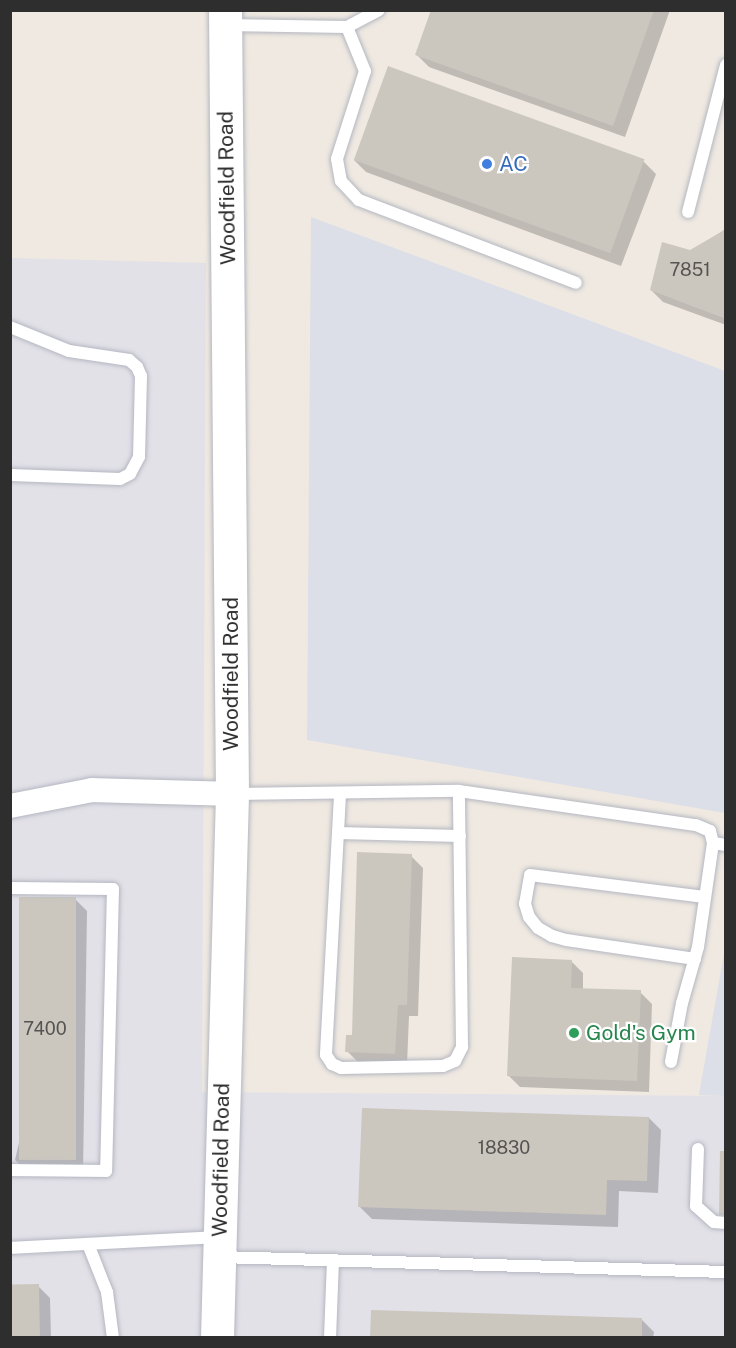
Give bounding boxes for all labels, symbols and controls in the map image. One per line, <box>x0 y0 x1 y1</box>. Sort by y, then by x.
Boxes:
street label: Woodfield Road <box>213 111 241 265</box>
place label: AC <box>499 151 528 177</box>
marker: AC <box>480 157 494 171</box>
house number: 7851 <box>670 259 710 281</box>
street label: Woodfield Road <box>218 597 244 751</box>
house number: 7400 <box>23 1018 67 1040</box>
place label: Gold's Gym <box>586 1020 696 1046</box>
marker: Gold's Gym <box>567 1026 581 1040</box>
street label: Woodfield Road <box>207 1083 235 1237</box>
house number: 18830 <box>478 1137 530 1159</box>

